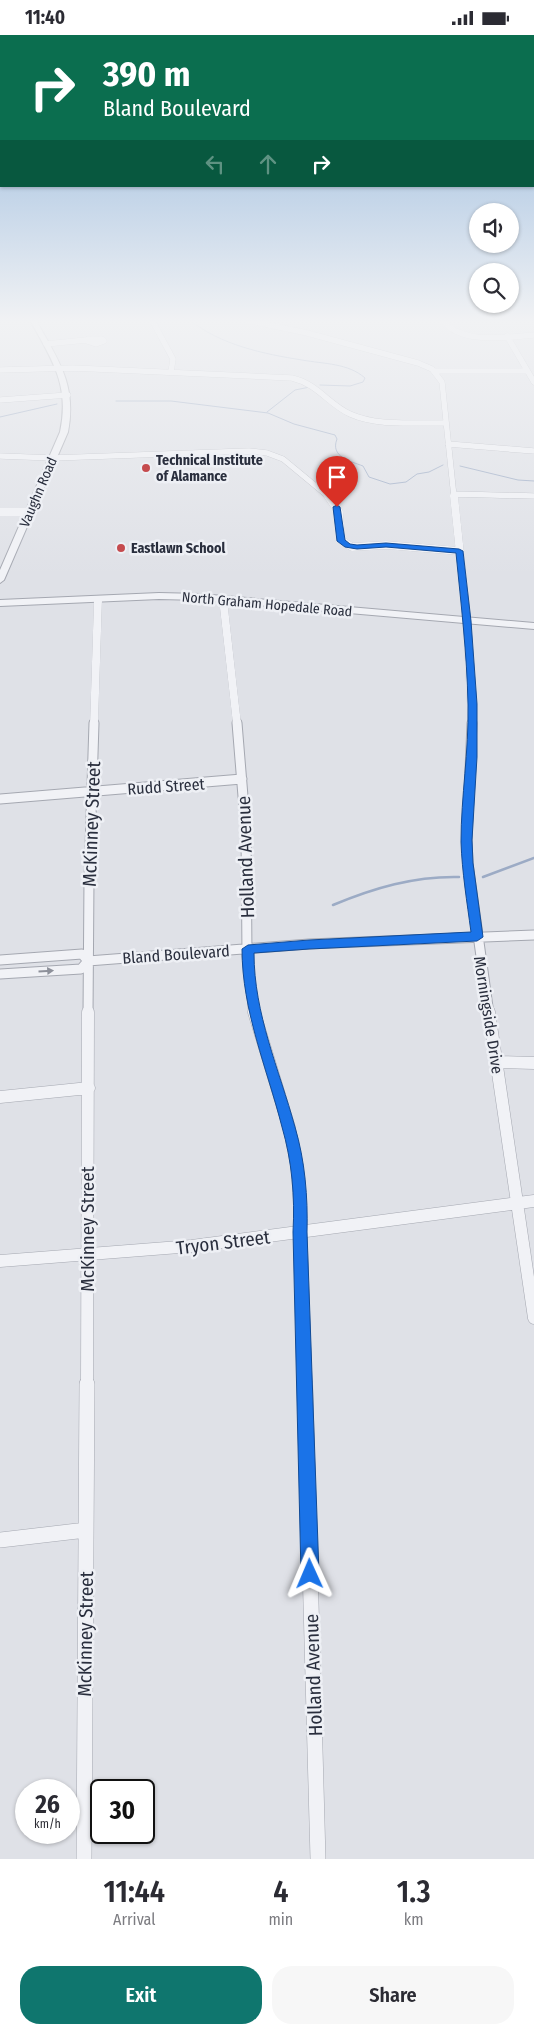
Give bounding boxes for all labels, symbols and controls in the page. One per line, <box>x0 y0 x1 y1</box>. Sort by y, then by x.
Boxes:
text: 11:40 <box>25 6 65 29</box>
text: 390 m <box>103 53 190 95</box>
icon: right <box>20 55 85 120</box>
text: Bland Boulevard <box>103 95 251 122</box>
icon: left <box>201 150 229 178</box>
icon: ahead <box>254 150 282 178</box>
icon: right <box>307 150 335 178</box>
map controls <box>469 203 519 313</box>
button: sound <box>469 203 519 253</box>
button: search <box>469 263 519 313</box>
place label: Technical Institute of Alamance <box>156 452 263 485</box>
street label: Vaughn Road <box>16 455 61 530</box>
pin <box>316 456 358 507</box>
marker: Technical Institute of Alamance <box>140 462 152 474</box>
icon: arrive <box>323 463 351 491</box>
place label: Eastlawn School <box>131 540 225 557</box>
marker: Eastlawn School <box>115 542 127 554</box>
street label: North Graham Hopedale Road <box>181 589 353 620</box>
street label: McKinney Street <box>78 760 105 887</box>
street label: Rudd Street <box>127 774 206 799</box>
street label: Holland Avenue <box>232 795 259 919</box>
street label: Bland Boulevard <box>122 941 230 968</box>
street label: Morningside Drive <box>470 955 507 1075</box>
one-way arrow <box>38 966 54 974</box>
street label: McKinney Street <box>76 1165 99 1292</box>
street label: Tryon Street <box>175 1225 272 1260</box>
position arrow <box>283 1547 335 1599</box>
street label: McKinney Street <box>73 1570 98 1697</box>
street label: Holland Avenue <box>300 1613 327 1737</box>
speed limit sign: 30 <box>90 1779 155 1844</box>
text: 26 <box>35 1790 60 1820</box>
text: km/h <box>34 1817 61 1831</box>
text: 11:44 <box>103 1874 165 1910</box>
text: 4 <box>273 1874 289 1910</box>
text: 1.3 <box>397 1874 431 1910</box>
text: Arrival <box>113 1910 155 1929</box>
text: min <box>269 1910 293 1929</box>
text: km <box>404 1910 424 1929</box>
button: Exit <box>20 1966 262 2024</box>
button: Share <box>272 1966 514 2024</box>

